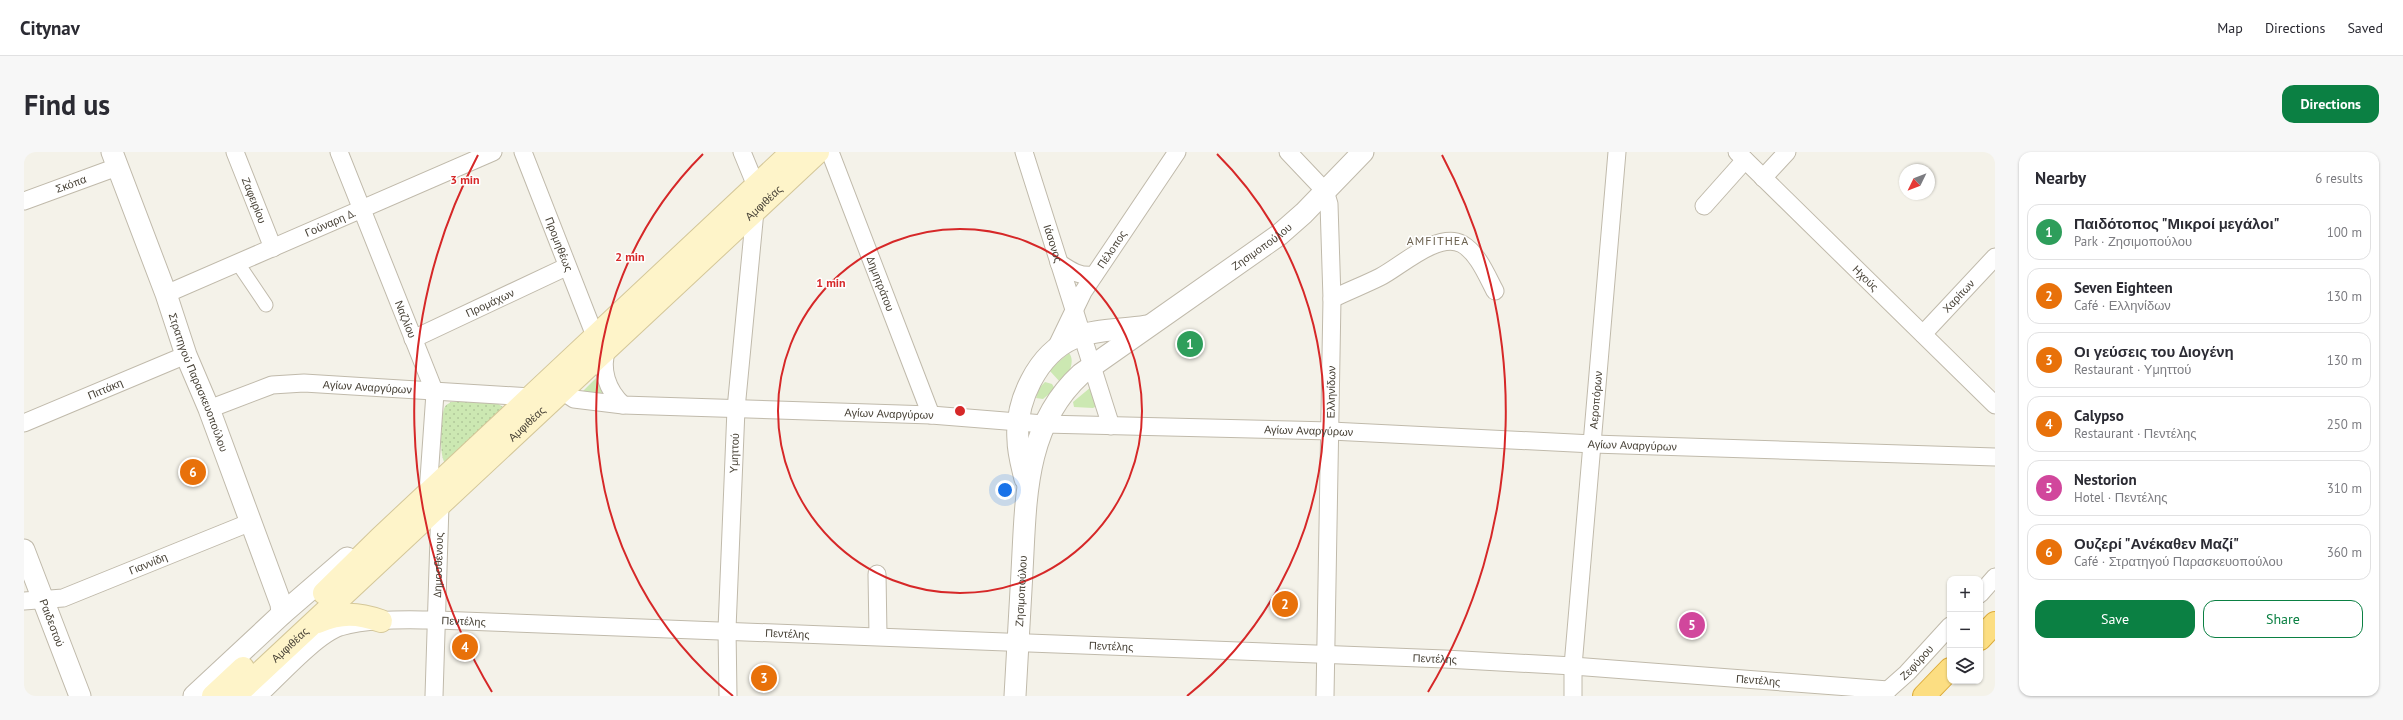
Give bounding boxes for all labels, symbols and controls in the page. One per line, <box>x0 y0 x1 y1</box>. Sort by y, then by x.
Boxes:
text: Citynav <box>20 16 80 40</box>
text: Map <box>2217 19 2243 37</box>
text: Directions <box>2265 19 2325 37</box>
text: Saved <box>2347 19 2383 37</box>
button: Directions <box>2282 85 2379 123</box>
text: Find us <box>24 86 110 123</box>
north arrow <box>1899 164 1935 200</box>
text: Nearby <box>2035 167 2086 189</box>
text: 6 results <box>2315 170 2363 187</box>
street label: Σκόπα <box>54 172 89 196</box>
text: 3 min <box>450 172 480 187</box>
street label: Ζαφειρίου <box>239 175 270 225</box>
street label: Αμφιθέας <box>742 182 785 223</box>
street label: Γούναρη Δ. <box>303 206 358 240</box>
text: Παιδότοπος "Μικροί μεγάλοι" <box>2074 214 2280 233</box>
street label: Προμηθέως <box>542 215 576 274</box>
street label: Ζησιμοπούλου <box>1229 220 1295 273</box>
street label: Ιάσονος <box>1040 223 1066 264</box>
text: 1 <box>2045 224 2053 241</box>
text: 100 m <box>2327 224 2362 241</box>
street label: Πέλοπος <box>1094 227 1130 271</box>
district label: AMFITHEA <box>1407 233 1469 248</box>
text: Park · Ζησιμοπούλου <box>2074 233 2192 250</box>
text: 2 min <box>615 249 645 264</box>
street label: Δημητράτου <box>864 254 897 313</box>
street label: Ηχούς <box>1850 262 1881 294</box>
text: 1 min <box>816 275 846 290</box>
street label: Χαρίτων <box>1939 276 1978 316</box>
text: Seven Eighteen <box>2074 278 2173 297</box>
street label: Προμάχων <box>463 285 517 320</box>
text: 2 <box>2045 288 2053 305</box>
text: 130 m <box>2327 288 2362 305</box>
text: Café · Ελληνίδων <box>2074 297 2171 314</box>
street label: Ναζλίου <box>392 298 419 340</box>
street label: Στρατηγού Παρασκευοπούλου <box>166 311 231 454</box>
pin: 1 <box>1177 329 1203 359</box>
text: Οι γεύσεις του Διογένη <box>2074 342 2234 361</box>
text: 3 <box>2045 352 2053 369</box>
text: 130 m <box>2327 352 2362 369</box>
text: Restaurant · Υμηττού <box>2074 361 2191 378</box>
street label: Ελληνίδων <box>1324 365 1338 418</box>
street label: Αεροπόρων <box>1586 370 1605 430</box>
street label: Πιττάκη <box>85 375 125 403</box>
street label: Αγίων Αναργύρων <box>322 377 413 397</box>
street label: Αμφιθέας <box>505 403 548 445</box>
centre of rings <box>953 404 967 418</box>
street label: Αγίων Αναργύρων <box>844 405 934 422</box>
text: Calypso <box>2074 406 2124 425</box>
text: 4 <box>2045 416 2053 433</box>
text: 250 m <box>2327 416 2362 433</box>
street label: Αγίων Αναργύρων <box>1264 422 1354 439</box>
text: Restaurant · Πεντέλης <box>2074 425 2196 442</box>
street label: Υμηττού <box>726 433 742 474</box>
street label: Αγίων Αναργύρων <box>1587 437 1678 454</box>
pin: 6 <box>180 457 206 487</box>
text: Nestorion <box>2074 470 2137 489</box>
your location <box>995 480 1015 500</box>
text: 5 <box>2045 480 2053 497</box>
text: 310 m <box>2327 480 2362 497</box>
text: Hotel · Πεντέλης <box>2074 489 2167 506</box>
street label: Δημοσθένους <box>430 532 446 598</box>
text: Ουζερί "Ανέκαθεν Μαζί" <box>2074 534 2239 553</box>
text: 6 <box>2045 544 2053 561</box>
text: 360 m <box>2327 544 2362 561</box>
street label: Γιαννίδη <box>127 550 169 578</box>
text: Café · Στρατηγού Παρασκευοπούλου <box>2074 553 2283 570</box>
street label: Ζησιμοπούλου <box>1012 555 1030 627</box>
map controls <box>1947 576 1983 684</box>
button: + <box>1947 576 1983 612</box>
pin: 2 <box>1272 589 1298 619</box>
street label: Ραιδεστού <box>36 597 67 649</box>
button: Save <box>2035 600 2195 638</box>
button: Share <box>2203 600 2363 638</box>
pin: 5 <box>1679 610 1705 640</box>
button: − <box>1947 612 1983 648</box>
street label: Πεντέλης <box>441 613 486 629</box>
street label: Αμφιθέας <box>268 624 311 666</box>
street label: Πεντέλης <box>765 626 810 641</box>
pin: 4 <box>452 632 478 662</box>
street label: Πεντέλης <box>1089 638 1134 654</box>
street label: Ζεφύρου <box>1897 642 1936 683</box>
button: layers <box>1947 648 1983 684</box>
street label: Πεντέλης <box>1412 651 1458 667</box>
pin: 3 <box>751 663 777 693</box>
street label: Πεντέλης <box>1735 671 1781 689</box>

